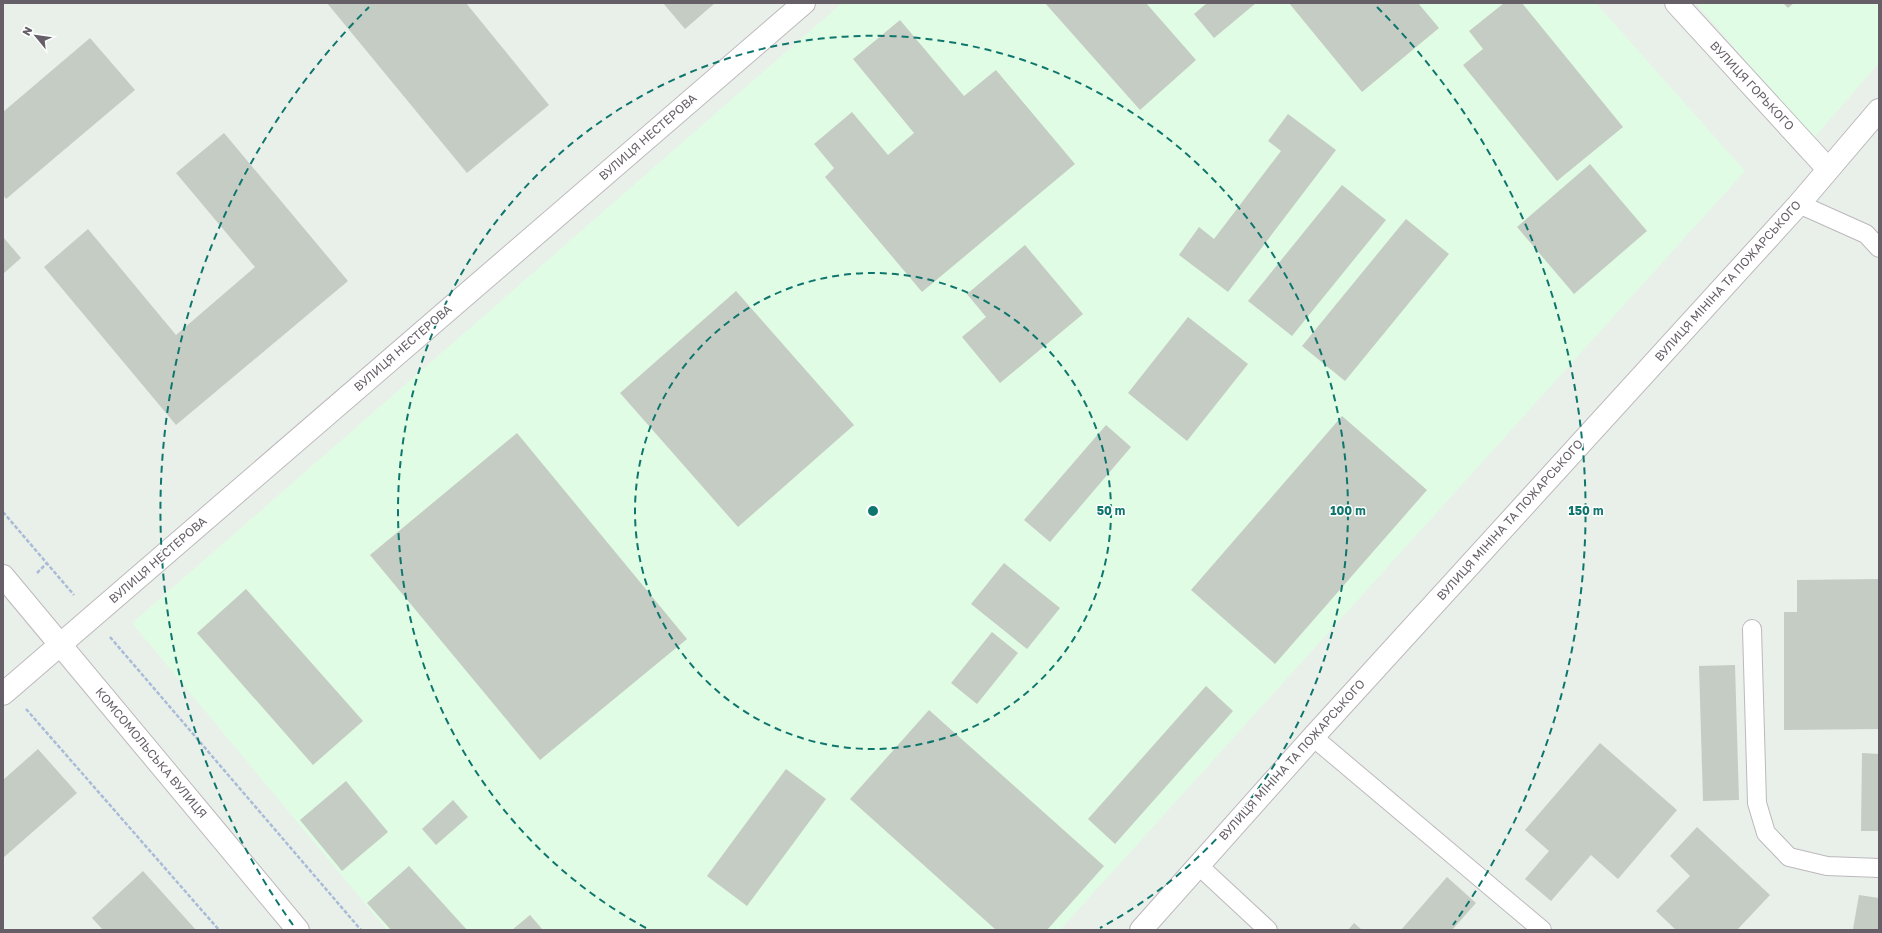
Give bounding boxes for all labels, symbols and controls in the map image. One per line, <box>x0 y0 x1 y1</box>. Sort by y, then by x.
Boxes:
north arrow <box>16 16 56 56</box>
text: N <box>19 24 35 38</box>
street label: ВУЛИЦЯ ГОРЬКОГО <box>1707 38 1798 133</box>
street label: ВУЛИЦЯ НЕСТЕРОВА <box>596 90 700 183</box>
street label: ВУЛИЦЯ МІНІНА ТА ПОЖАРСЬКОГО <box>1651 197 1804 364</box>
street label: ВУЛИЦЯ НЕСТЕРОВА <box>351 301 455 394</box>
street label: ВУЛИЦЯ МІНІНА ТА ПОЖАРСЬКОГО <box>1433 436 1586 603</box>
text: 50 m <box>1097 503 1125 518</box>
text: 100 m <box>1330 503 1366 518</box>
text: 150 m <box>1569 503 1603 518</box>
centre of rings <box>866 504 880 518</box>
street label: ВУЛИЦЯ НЕСТЕРОВА <box>106 513 210 606</box>
street label: ВУЛИЦЯ МІНІНА ТА ПОЖАРСЬКОГО <box>1215 676 1368 843</box>
street label: КОМСОМОЛЬСЬКА ВУЛИЦЯ <box>92 684 210 821</box>

